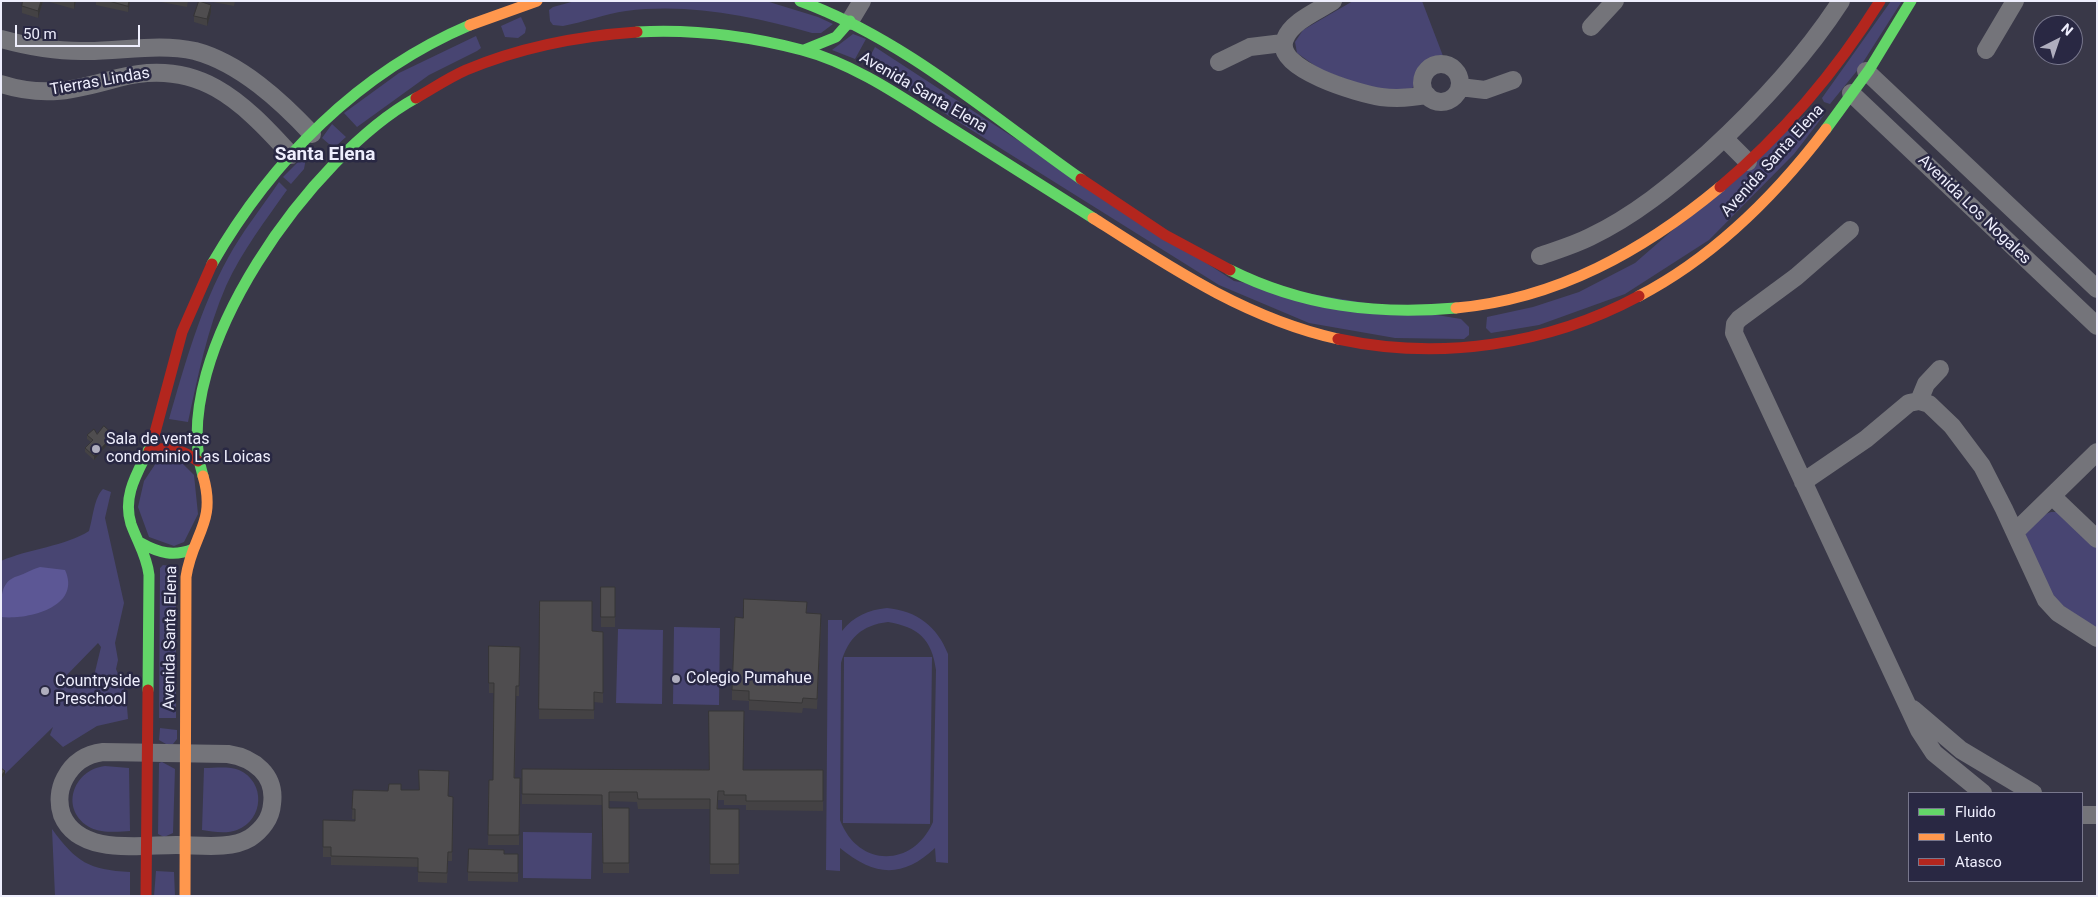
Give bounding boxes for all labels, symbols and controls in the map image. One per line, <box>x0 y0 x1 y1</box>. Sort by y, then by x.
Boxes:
scale bar <box>18 15 142 47</box>
north arrow <box>2033 15 2083 65</box>
text: N <box>2058 20 2076 39</box>
text: 50 m <box>23 25 57 43</box>
street label: Avenida Santa Elena <box>856 49 990 137</box>
street label: Tierras Lindas <box>49 64 151 100</box>
street label: Avenida Santa Elena <box>1718 101 1828 221</box>
district label: Santa Elena <box>275 144 375 166</box>
street label: Avenida Los Nogales <box>1914 151 2034 269</box>
place label: Sala de ventas condominio Las Loicas <box>106 430 271 468</box>
marker: Sala de ventas condominio Las Loicas <box>90 443 102 455</box>
street label: Avenida Santa Elena <box>160 566 182 710</box>
place label: Colegio Pumahue <box>686 669 812 689</box>
place label: Countryside Preschool <box>55 672 140 710</box>
marker: Colegio Pumahue <box>670 673 682 685</box>
marker: Countryside Preschool <box>39 685 51 697</box>
legend <box>1908 792 2083 882</box>
text: Fluido <box>1955 803 1996 821</box>
text: Lento <box>1955 828 1993 846</box>
text: Atasco <box>1955 853 2002 871</box>

